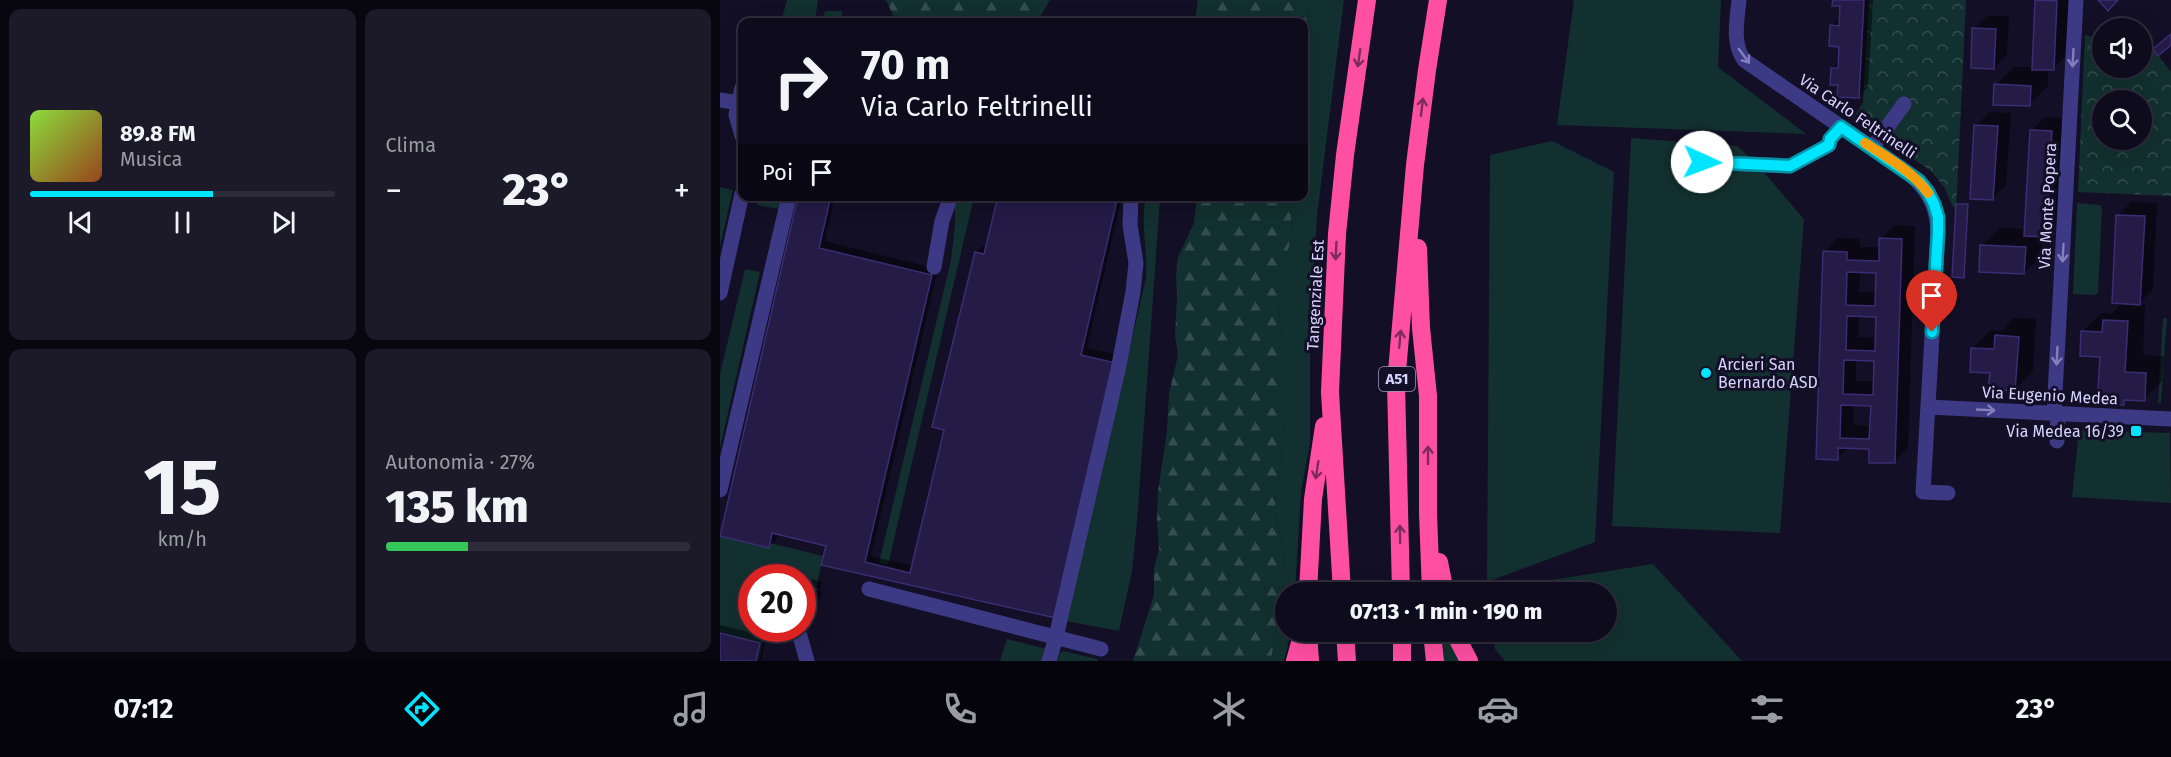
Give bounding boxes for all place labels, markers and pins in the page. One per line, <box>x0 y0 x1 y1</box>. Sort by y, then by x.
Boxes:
pin <box>1906 270 1957 332</box>
place label: Arcieri San Bernardo ASD <box>1718 355 1818 392</box>
marker: Arcieri San Bernardo ASD <box>1699 366 1713 380</box>
place label: Via Medea 16/39 <box>2006 422 2124 441</box>
marker: Via Medea 16/39 <box>2129 424 2143 438</box>

